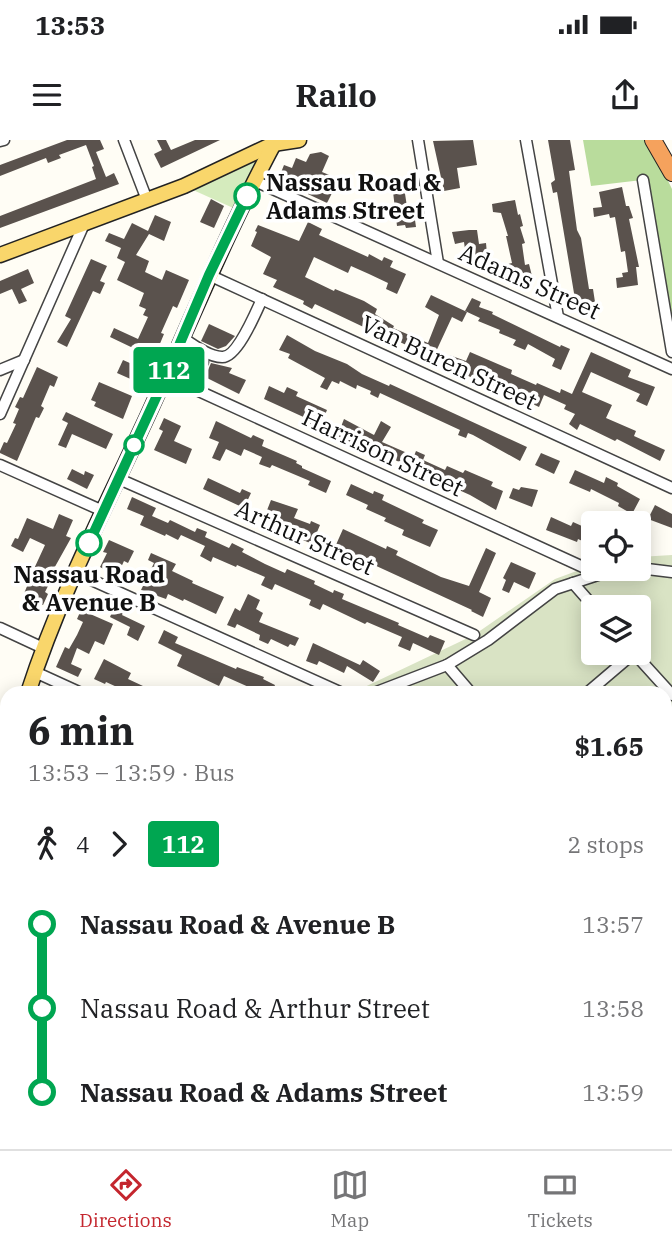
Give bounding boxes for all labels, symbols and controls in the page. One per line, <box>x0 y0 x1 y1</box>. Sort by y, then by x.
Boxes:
text: 13:53 <box>35 8 105 42</box>
text: Railo <box>295 74 377 116</box>
icon: menu <box>28 76 66 114</box>
icon: share <box>606 76 644 114</box>
place label: Nassau Road & Adams Street <box>266 166 441 226</box>
marker: Nassau Road & Adams Street <box>234 183 260 209</box>
street label: Adams Street <box>454 236 606 326</box>
street label: Van Buren Street <box>356 307 542 417</box>
line badge: 112 <box>129 347 209 393</box>
text: 112 <box>147 354 191 386</box>
street label: Harrison Street <box>297 401 469 503</box>
unlabelled marker <box>124 435 144 455</box>
street label: Arthur Street <box>230 492 380 582</box>
map controls <box>581 511 651 665</box>
button: locate <box>581 511 651 581</box>
marker: Nassau Road & Avenue B <box>76 530 102 556</box>
place label: Nassau Road & Avenue B <box>13 558 165 618</box>
button: layers <box>581 595 651 665</box>
text: 6 min <box>28 706 134 755</box>
text: $1.65 <box>574 729 644 763</box>
text: 13:53 – 13:59 · Bus <box>28 757 235 787</box>
icon: walk <box>28 825 66 863</box>
icon: forward <box>100 825 138 863</box>
text: 112 <box>162 828 205 860</box>
text: 4 <box>76 829 90 859</box>
text: 2 stops <box>567 829 644 859</box>
text: Nassau Road & Avenue B <box>80 907 395 941</box>
text: 13:57 <box>582 909 644 939</box>
text: Nassau Road & Arthur Street <box>80 991 430 1025</box>
text: 13:58 <box>582 993 644 1023</box>
text: Nassau Road & Adams Street <box>80 1075 447 1109</box>
text: 13:59 <box>582 1077 644 1107</box>
tab: Directions <box>79 1166 172 1232</box>
tab: Map <box>330 1166 369 1232</box>
tab: Tickets <box>528 1166 593 1232</box>

